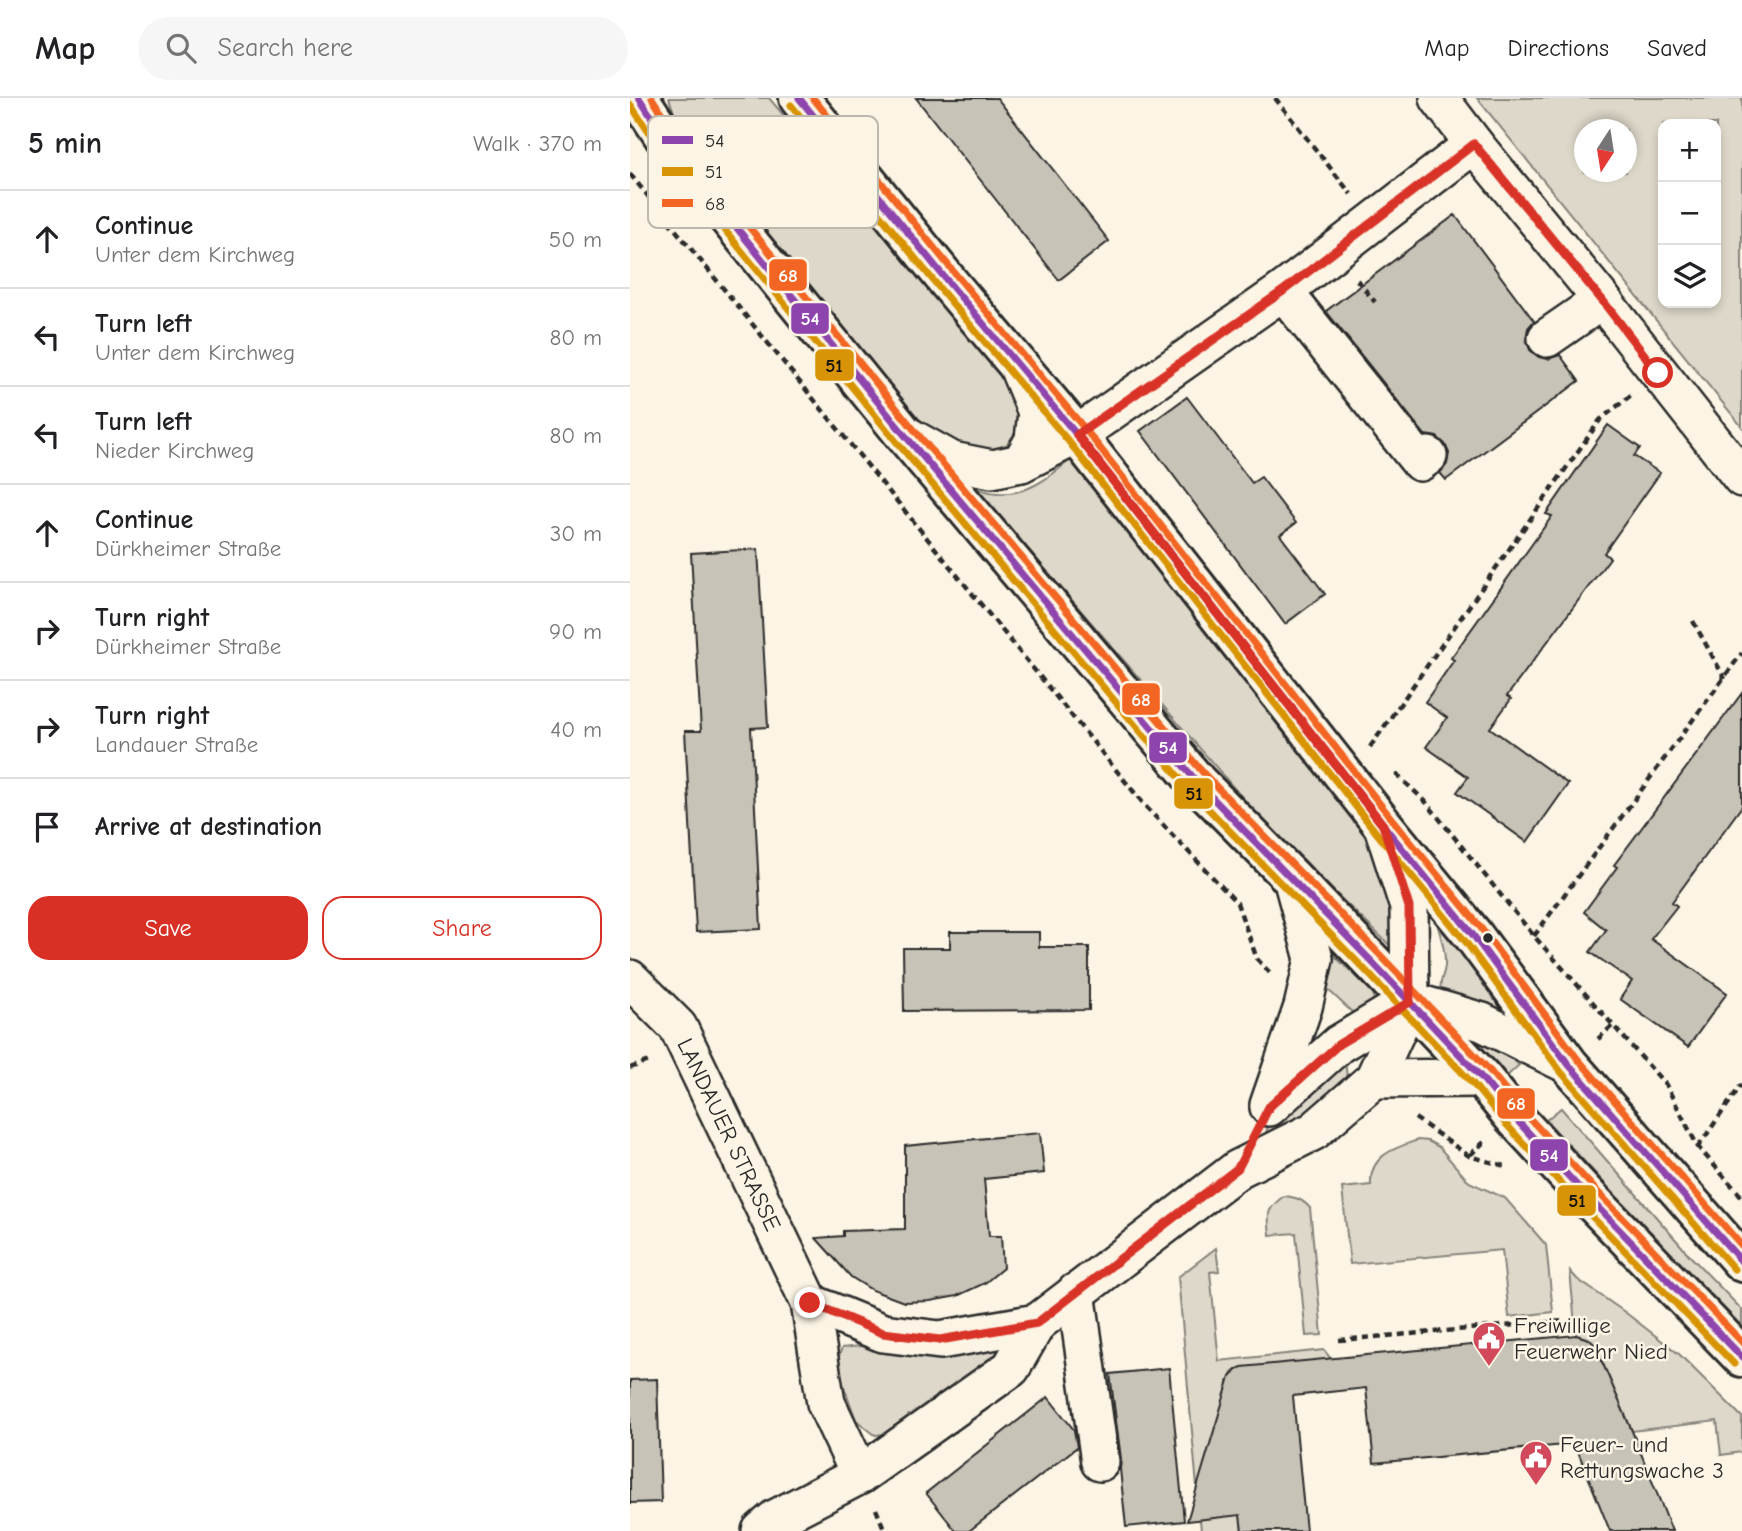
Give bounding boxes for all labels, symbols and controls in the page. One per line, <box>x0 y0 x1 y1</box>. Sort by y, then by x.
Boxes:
search box <box>138 17 628 80</box>
text: Map <box>35 29 96 67</box>
icon: search <box>162 29 200 67</box>
text: Search here <box>218 33 353 63</box>
text: Map <box>1424 34 1470 62</box>
text: Directions <box>1508 34 1609 62</box>
text: Saved <box>1647 34 1707 62</box>
legend <box>648 116 878 228</box>
north arrow <box>1574 119 1637 182</box>
map controls <box>1658 119 1721 308</box>
button: + <box>1658 119 1721 182</box>
text: 5 min <box>28 126 102 161</box>
text: Walk · 370 m <box>473 130 602 157</box>
text: 54 <box>705 130 725 152</box>
text: 51 <box>705 161 723 183</box>
button: − <box>1658 182 1721 245</box>
text: 68 <box>705 193 725 215</box>
text: Continue <box>95 211 193 241</box>
icon: ahead <box>28 220 66 258</box>
text: 50 m <box>549 226 602 253</box>
text: Unter dem Kirchweg <box>95 241 295 268</box>
button: layers <box>1658 245 1721 308</box>
line badge: 68 <box>768 258 808 292</box>
text: 68 <box>778 265 798 287</box>
line badge: 54 <box>790 302 830 335</box>
text: 54 <box>800 308 820 330</box>
text: Turn left <box>95 309 192 339</box>
icon: left <box>28 318 66 356</box>
text: 80 m <box>549 324 602 351</box>
text: Unter dem Kirchweg <box>95 339 295 366</box>
line badge: 51 <box>814 348 855 382</box>
text: 51 <box>825 355 843 377</box>
route start <box>1642 357 1673 388</box>
text: Turn left <box>95 407 192 437</box>
icon: left <box>28 416 66 454</box>
text: 80 m <box>549 422 602 449</box>
text: Nieder Kirchweg <box>95 437 254 464</box>
text: Continue <box>95 505 193 535</box>
icon: ahead <box>28 514 66 552</box>
text: 30 m <box>550 520 602 547</box>
text: Dürkheimer Straße <box>95 535 281 562</box>
text: Turn right <box>95 603 209 633</box>
icon: right <box>28 612 66 650</box>
text: 90 m <box>549 618 602 645</box>
text: Dürkheimer Straße <box>95 633 281 660</box>
line badge: 68 <box>1121 682 1161 716</box>
text: 68 <box>1131 689 1151 711</box>
text: Turn right <box>95 701 209 731</box>
icon: right <box>28 710 66 748</box>
text: 40 m <box>550 716 602 743</box>
text: Landauer Straße <box>95 731 258 758</box>
line badge: 54 <box>1148 731 1188 764</box>
text: 54 <box>1158 737 1178 759</box>
line badge: 51 <box>1173 777 1214 810</box>
text: 51 <box>1185 783 1203 805</box>
icon: arrive <box>28 808 66 846</box>
text: Arrive at destination <box>95 812 322 842</box>
button: Save <box>28 896 308 960</box>
button: Share <box>322 896 602 960</box>
unlabelled marker <box>1481 931 1495 945</box>
street label: LANDAUER STRASSE <box>672 1034 787 1235</box>
line badge: 68 <box>1496 1087 1536 1120</box>
text: 68 <box>1506 1093 1526 1115</box>
line badge: 54 <box>1529 1138 1569 1172</box>
text: 54 <box>1539 1145 1559 1167</box>
line badge: 51 <box>1556 1184 1597 1217</box>
text: 51 <box>1568 1190 1586 1212</box>
route end <box>794 1287 825 1318</box>
place label: Freiwillige Feuerwehr Nied <box>1514 1312 1668 1365</box>
public building icon: Freiwillige Feuerwehr Nied <box>1470 1319 1508 1368</box>
place label: Feuer- und Rettungswache 3 <box>1560 1431 1724 1484</box>
public building icon: Feuer- und Rettungswache 3 <box>1517 1438 1555 1487</box>

